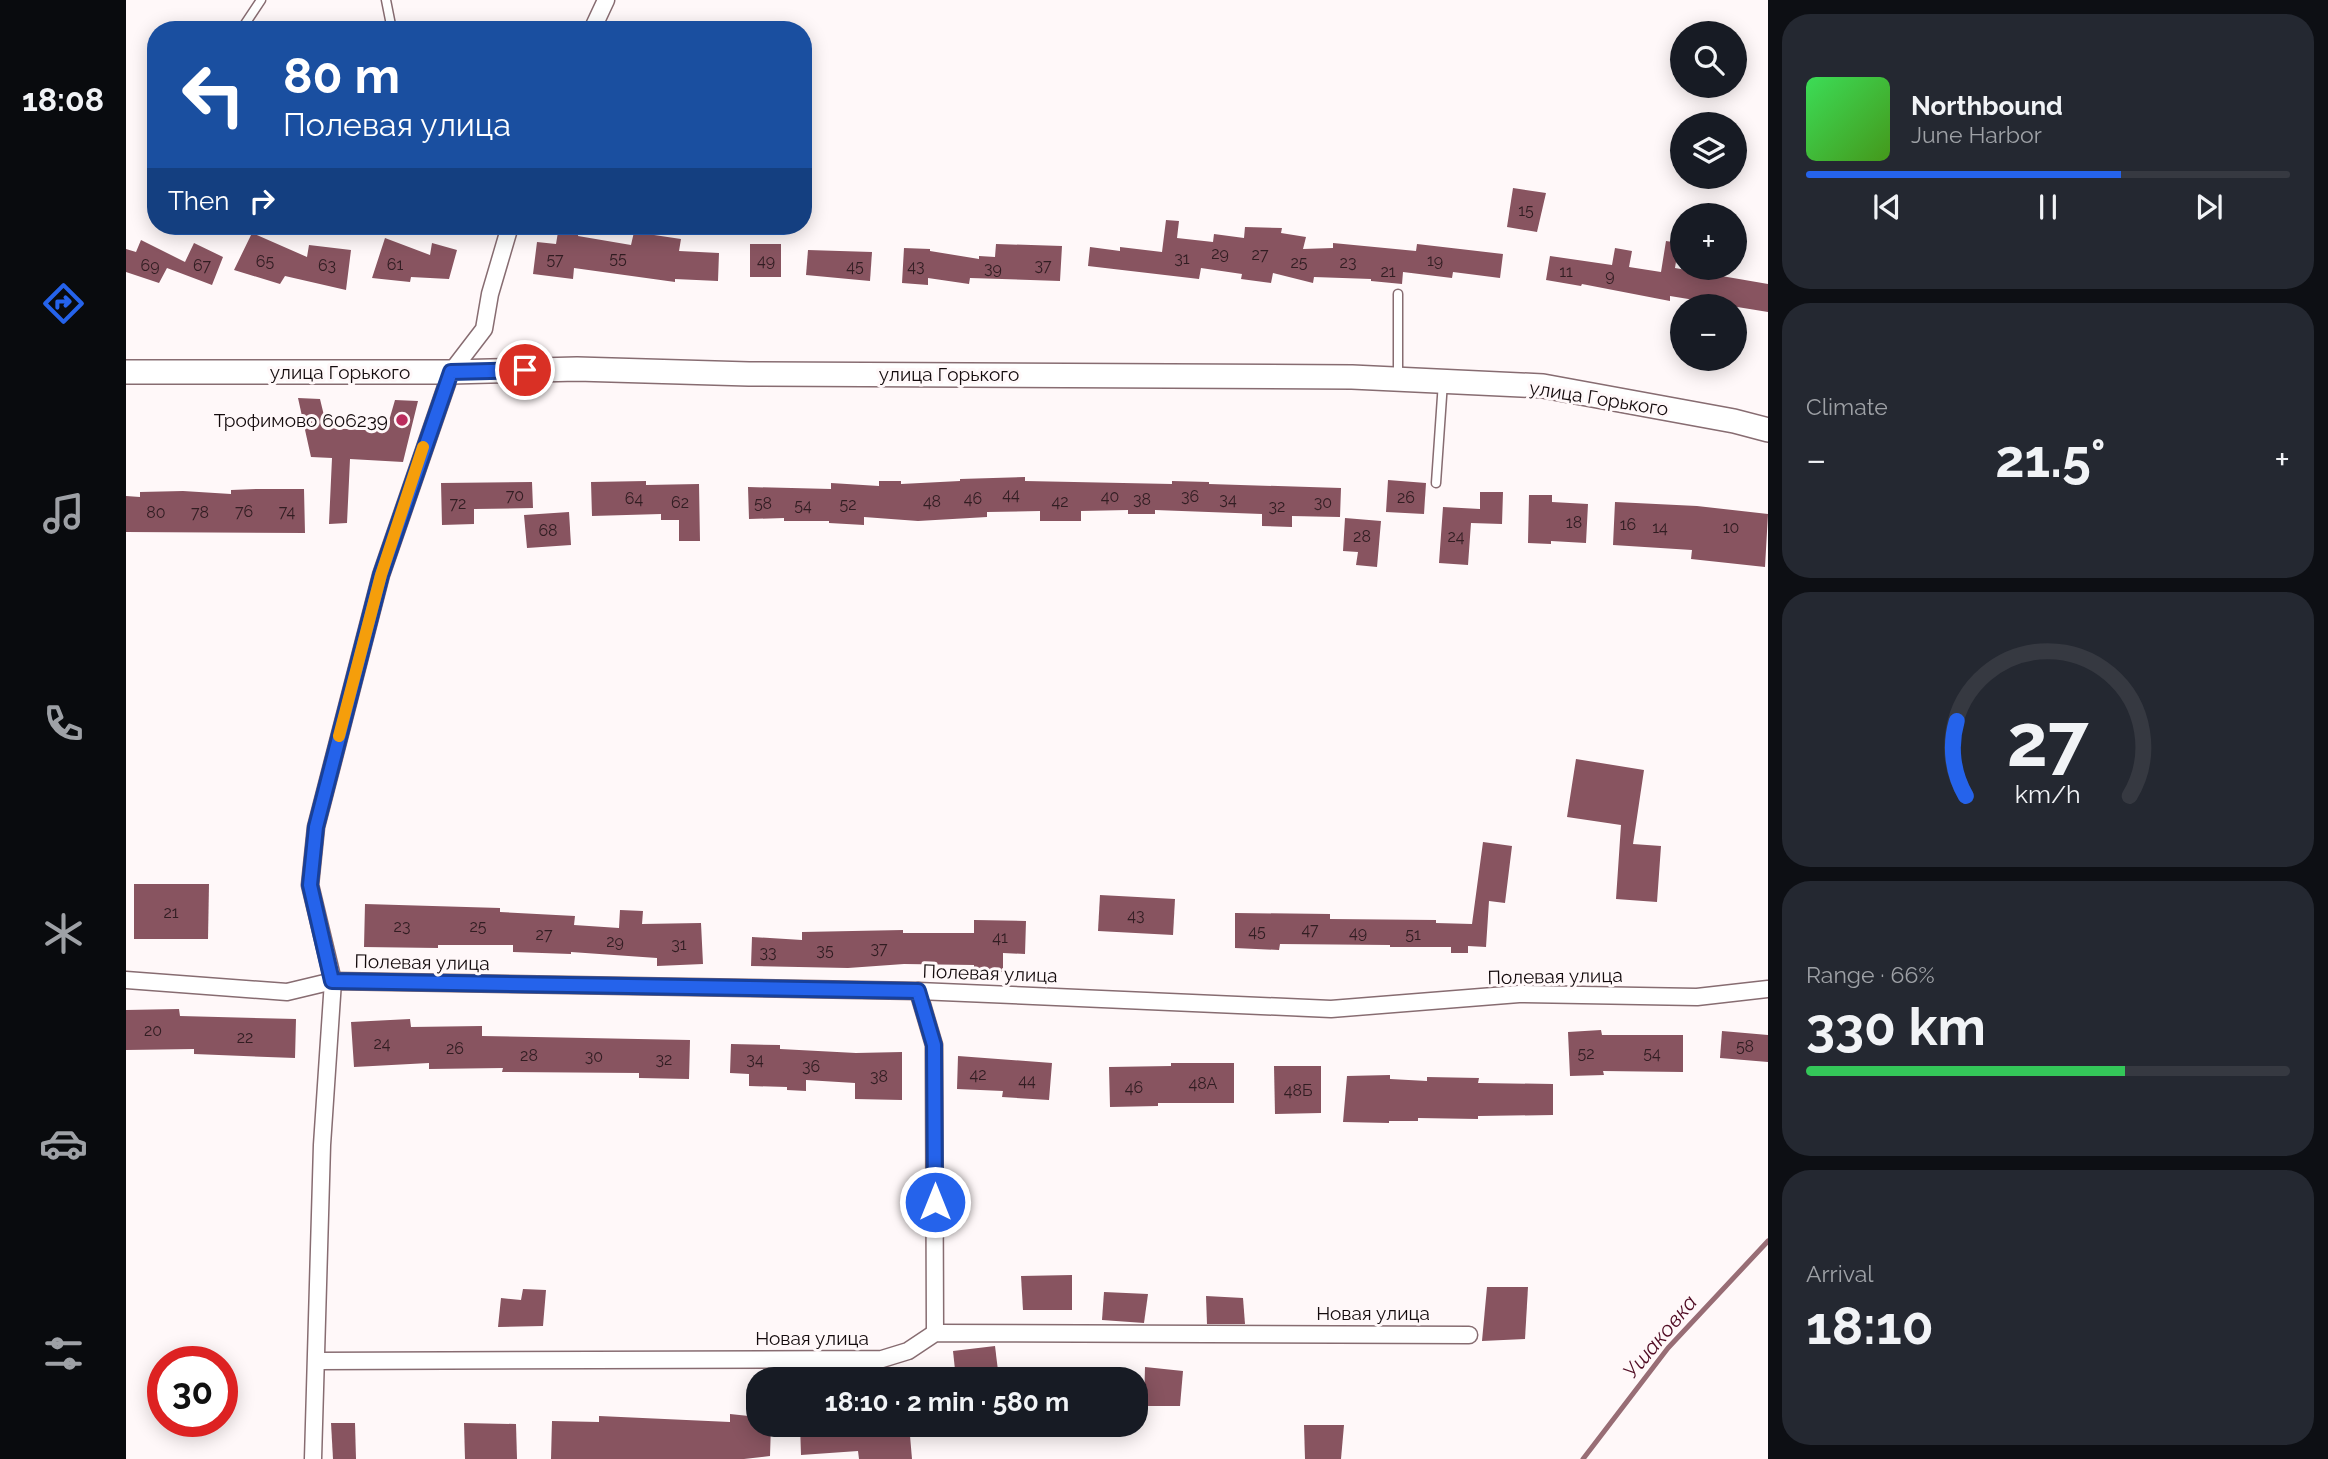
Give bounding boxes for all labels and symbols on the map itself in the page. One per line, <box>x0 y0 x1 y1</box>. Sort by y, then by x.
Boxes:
house number: 15 <box>1518 201 1534 220</box>
house number: 29 <box>1211 244 1229 263</box>
house number: 27 <box>1252 245 1269 264</box>
house number: 55 <box>609 249 627 268</box>
house number: 31 <box>1174 249 1190 268</box>
house number: 57 <box>546 250 564 269</box>
house number: 49 <box>757 251 775 270</box>
house number: 19 <box>1427 251 1443 270</box>
house number: 65 <box>256 252 274 271</box>
house number: 25 <box>1290 253 1308 272</box>
house number: 23 <box>1340 253 1356 272</box>
house number: 61 <box>387 255 403 274</box>
house number: 69 <box>140 256 160 275</box>
house number: 67 <box>193 256 212 275</box>
house number: 63 <box>318 256 336 275</box>
house number: 37 <box>1034 256 1052 275</box>
house number: 45 <box>846 257 864 276</box>
house number: 43 <box>907 257 925 276</box>
house number: 39 <box>984 259 1002 278</box>
house number: 21 <box>1380 262 1396 281</box>
house number: 11 <box>1559 262 1573 281</box>
house number: 9 <box>1605 266 1615 285</box>
pin <box>495 340 555 400</box>
street label: улица Горького <box>270 361 410 383</box>
street label: улица Горького <box>879 363 1019 385</box>
street label: улица Горького <box>1528 376 1670 420</box>
place label: Трофимово 606239 <box>214 409 388 431</box>
marker: Трофимово 606239 <box>394 412 410 428</box>
house number: 44 <box>1002 485 1020 504</box>
house number: 70 <box>506 486 524 505</box>
house number: 40 <box>1101 487 1119 506</box>
house number: 36 <box>1181 487 1199 506</box>
house number: 26 <box>1397 488 1415 507</box>
house number: 64 <box>625 489 643 508</box>
house number: 46 <box>964 489 982 508</box>
house number: 38 <box>1133 490 1151 509</box>
house number: 34 <box>1219 490 1237 509</box>
house number: 48 <box>923 492 941 511</box>
house number: 42 <box>1051 492 1069 511</box>
house number: 62 <box>671 493 689 512</box>
house number: 30 <box>1314 493 1332 512</box>
house number: 72 <box>450 494 466 513</box>
house number: 58 <box>754 494 772 513</box>
house number: 52 <box>839 495 857 514</box>
house number: 54 <box>794 496 812 515</box>
house number: 32 <box>1269 497 1285 516</box>
house number: 76 <box>235 502 253 521</box>
house number: 74 <box>279 502 295 521</box>
house number: 80 <box>146 503 166 522</box>
house number: 78 <box>191 503 209 522</box>
house number: 18 <box>1566 513 1582 532</box>
house number: 16 <box>1620 515 1636 534</box>
house number: 14 <box>1652 518 1668 537</box>
house number: 10 <box>1723 518 1739 537</box>
house number: 68 <box>538 521 558 540</box>
house number: 28 <box>1353 527 1371 546</box>
house number: 24 <box>1447 527 1465 546</box>
house number: 21 <box>163 903 179 922</box>
house number: 43 <box>1127 906 1145 925</box>
house number: 23 <box>394 917 410 936</box>
house number: 25 <box>469 917 487 936</box>
house number: 47 <box>1301 920 1319 939</box>
house number: 45 <box>1248 922 1266 941</box>
house number: 49 <box>1349 923 1367 942</box>
house number: 27 <box>536 925 553 944</box>
house number: 51 <box>1405 925 1421 944</box>
house number: 41 <box>992 928 1008 947</box>
house number: 29 <box>606 932 624 951</box>
house number: 31 <box>671 935 687 954</box>
house number: 37 <box>870 939 888 958</box>
house number: 35 <box>816 941 834 960</box>
house number: 33 <box>759 943 777 962</box>
street label: Полевая улица <box>354 950 490 974</box>
street label: Полевая улица <box>922 960 1058 986</box>
street label: Полевая улица <box>1487 964 1623 988</box>
house number: 20 <box>144 1021 162 1040</box>
house number: 22 <box>237 1028 253 1047</box>
house number: 24 <box>373 1034 391 1053</box>
house number: 58 <box>1736 1037 1754 1056</box>
house number: 26 <box>446 1039 464 1058</box>
house number: 52 <box>1577 1044 1595 1063</box>
house number: 54 <box>1643 1044 1661 1063</box>
house number: 28 <box>520 1046 538 1065</box>
house number: 30 <box>585 1047 603 1066</box>
house number: 32 <box>656 1050 672 1069</box>
house number: 34 <box>746 1050 764 1069</box>
house number: 36 <box>802 1057 820 1076</box>
house number: 42 <box>969 1065 987 1084</box>
house number: 38 <box>870 1067 888 1086</box>
house number: 44 <box>1018 1071 1036 1090</box>
house number: 48А <box>1189 1074 1218 1093</box>
house number: 46 <box>1125 1078 1143 1097</box>
house number: 48Б <box>1284 1081 1312 1100</box>
position arrow <box>898 1165 972 1239</box>
water label: Ушаковка <box>1617 1290 1702 1384</box>
street label: Новая улица <box>1316 1302 1430 1324</box>
street label: Новая улица <box>755 1327 869 1349</box>
speed limit sign: 30 <box>147 1346 238 1437</box>

